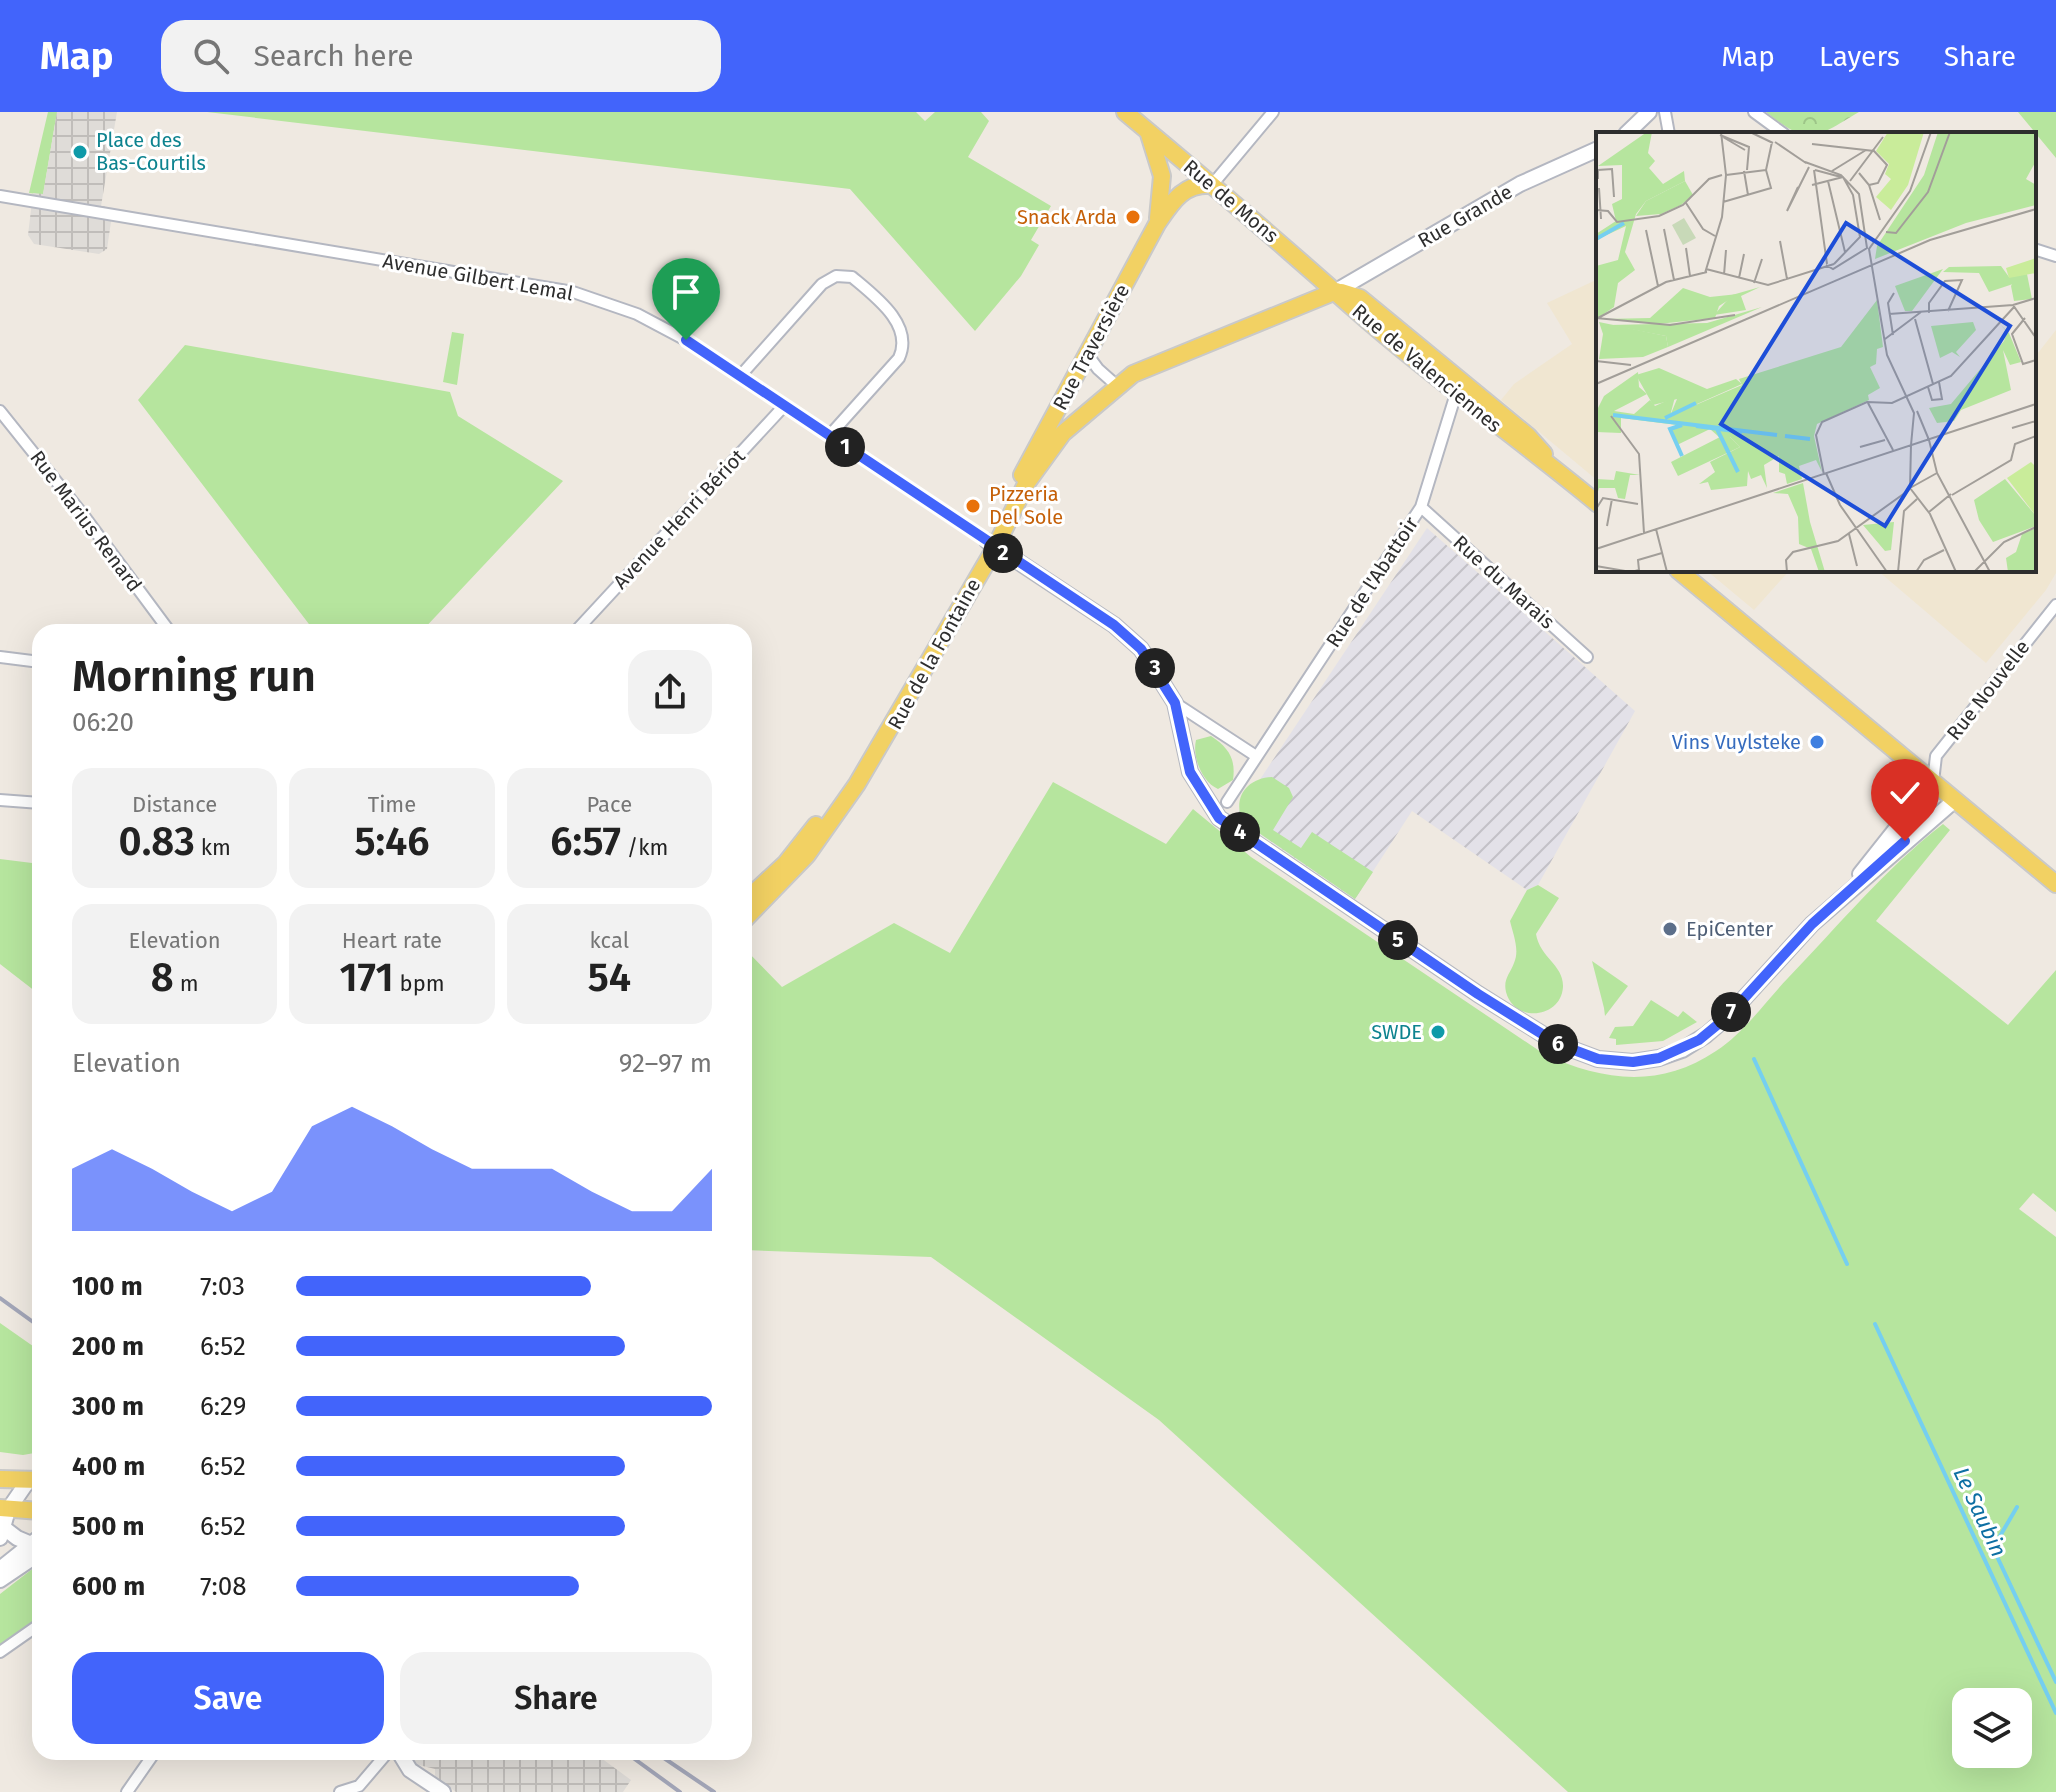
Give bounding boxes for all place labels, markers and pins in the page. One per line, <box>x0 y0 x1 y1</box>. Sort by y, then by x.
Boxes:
place label: Place des Bas-Courtils <box>96 128 206 175</box>
marker: Place des Bas-Courtils <box>71 143 89 161</box>
place label: Snack Arda <box>1017 205 1117 229</box>
marker: Snack Arda <box>1124 208 1142 226</box>
pin <box>652 258 720 340</box>
pin: 1 <box>825 427 865 467</box>
place label: Pizzeria Del Sole <box>989 482 1063 529</box>
marker: Pizzeria Del Sole <box>964 497 982 515</box>
pin: 2 <box>983 533 1023 573</box>
pin: 3 <box>1135 648 1175 688</box>
place label: Vins Vuylsteke <box>1672 730 1801 754</box>
marker: Vins Vuylsteke <box>1808 733 1826 751</box>
pin <box>1871 759 1939 841</box>
pin: 4 <box>1220 812 1260 852</box>
place label: EpiCenter <box>1686 917 1773 941</box>
pin: 5 <box>1378 920 1418 960</box>
marker: EpiCenter <box>1661 920 1679 938</box>
pin: 7 <box>1711 992 1751 1032</box>
place label: SWDE <box>1371 1020 1422 1044</box>
marker: SWDE <box>1429 1023 1447 1041</box>
pin: 6 <box>1538 1024 1578 1064</box>

